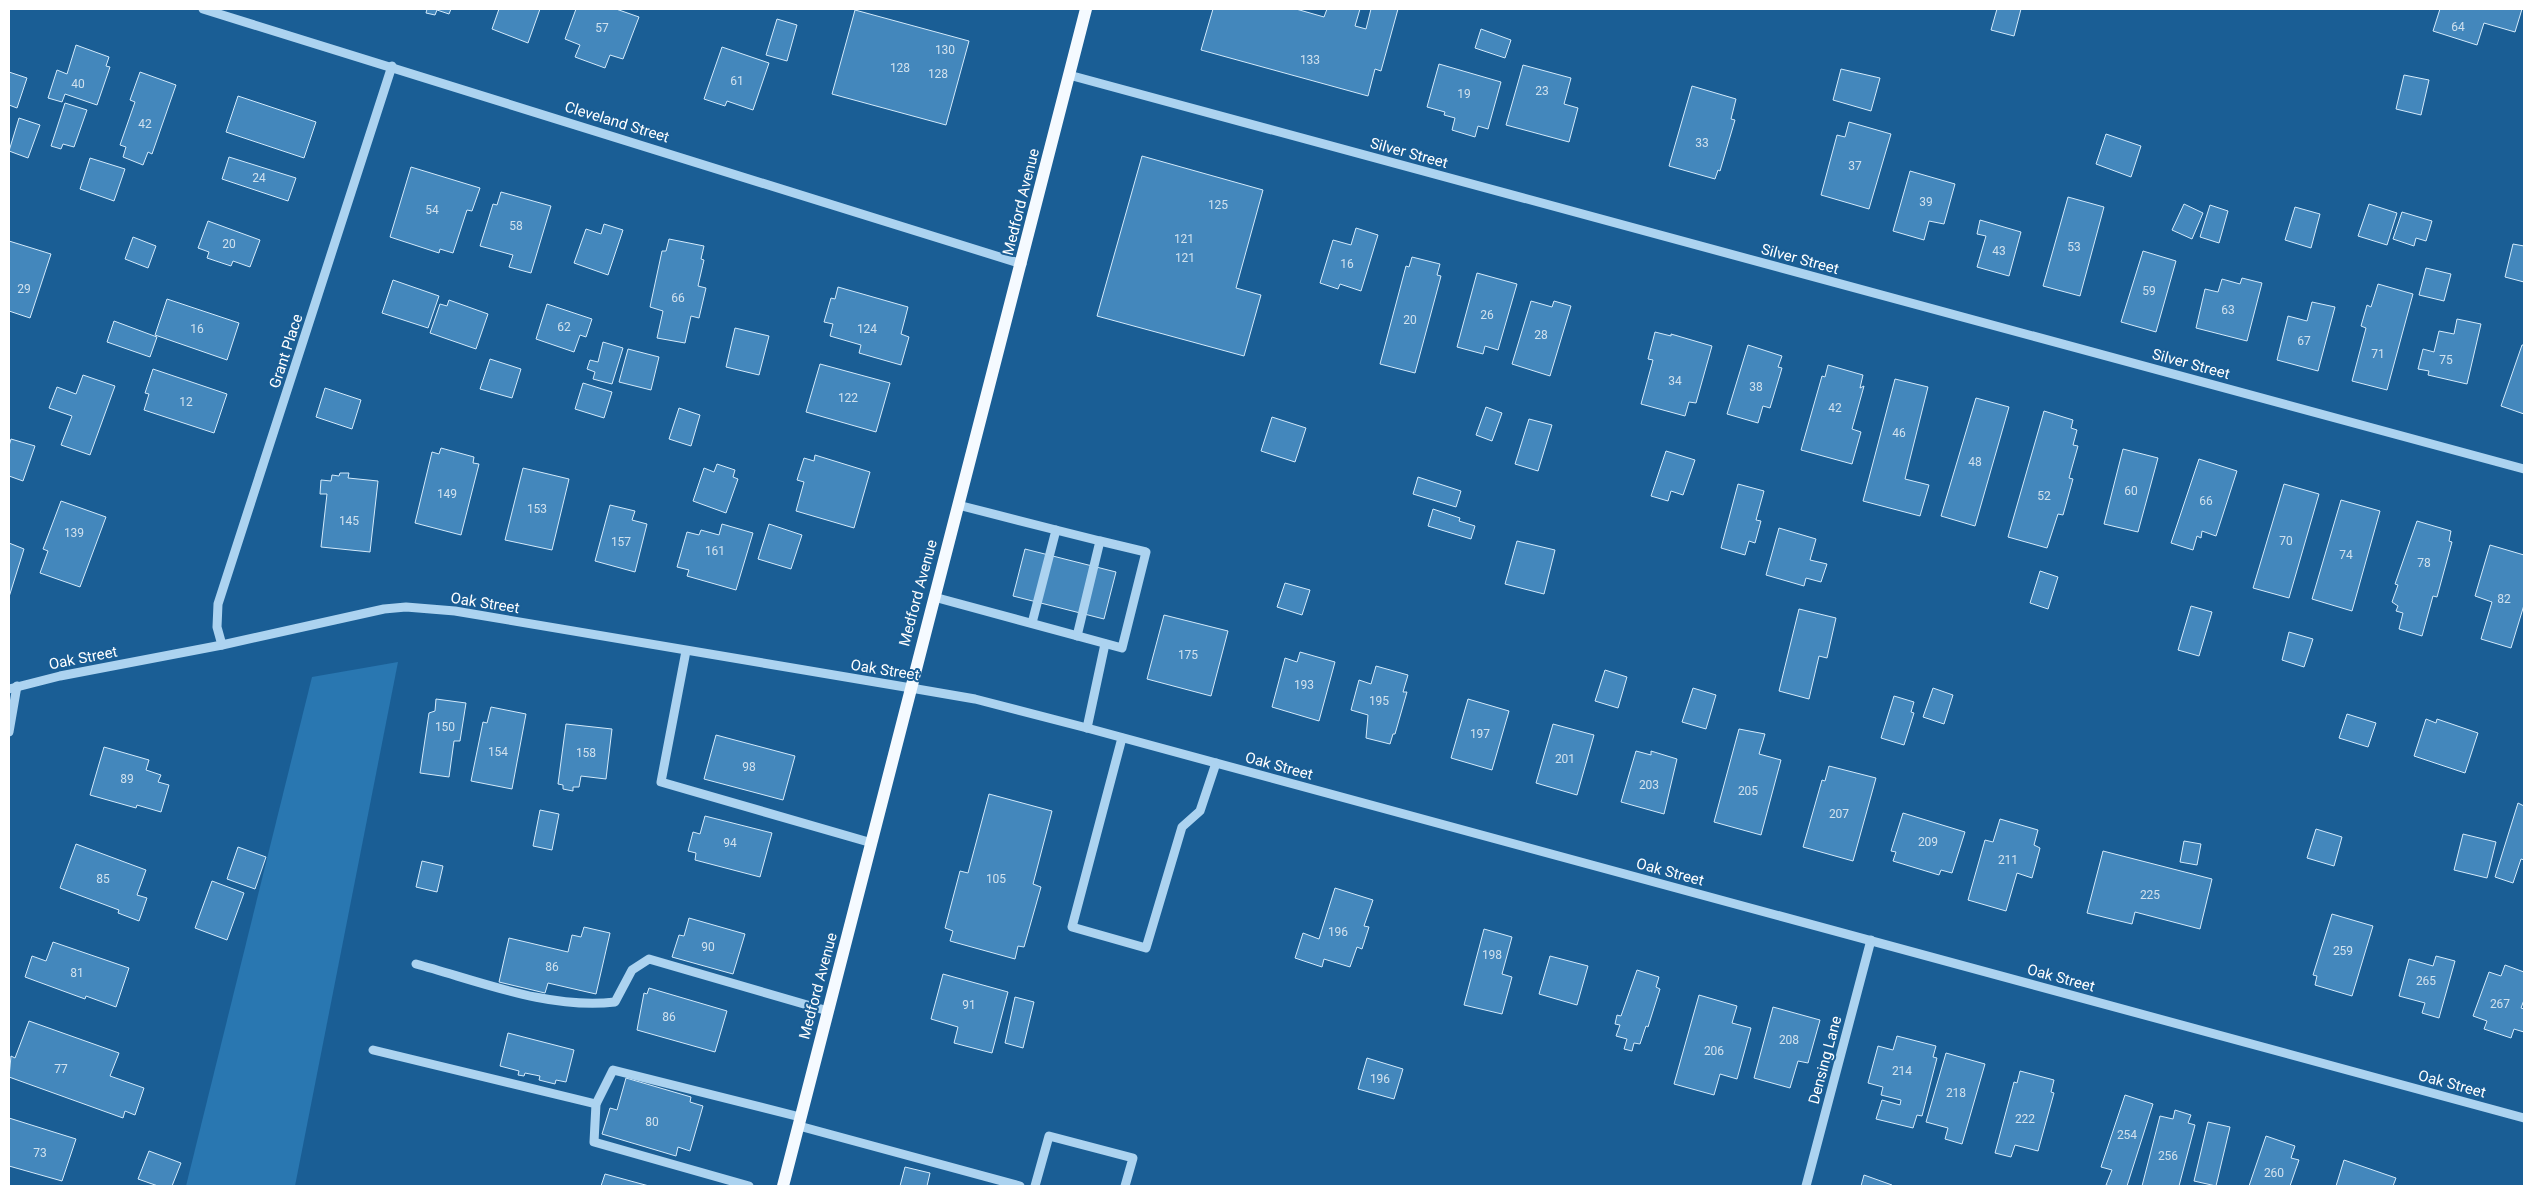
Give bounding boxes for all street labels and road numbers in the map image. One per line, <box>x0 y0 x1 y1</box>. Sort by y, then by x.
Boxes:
street label: Cleveland Street <box>563 98 671 146</box>
street label: Silver Street <box>1368 134 1450 172</box>
street label: Medford Avenue <box>999 147 1043 257</box>
street label: Silver Street <box>1759 240 1841 278</box>
street label: Grant Place <box>266 311 306 390</box>
street label: Silver Street <box>2150 345 2232 383</box>
street label: Medford Avenue <box>895 538 941 648</box>
street label: Oak Street <box>449 589 521 617</box>
street label: Oak Street <box>47 643 119 673</box>
street label: Oak Street <box>849 656 921 684</box>
street label: Oak Street <box>1243 748 1315 784</box>
street label: Oak Street <box>1634 854 1706 890</box>
street label: Medford Avenue <box>795 931 841 1041</box>
street label: Oak Street <box>2025 960 2097 996</box>
street label: Densing Lane <box>1805 1014 1845 1106</box>
street label: Oak Street <box>2416 1066 2488 1102</box>

